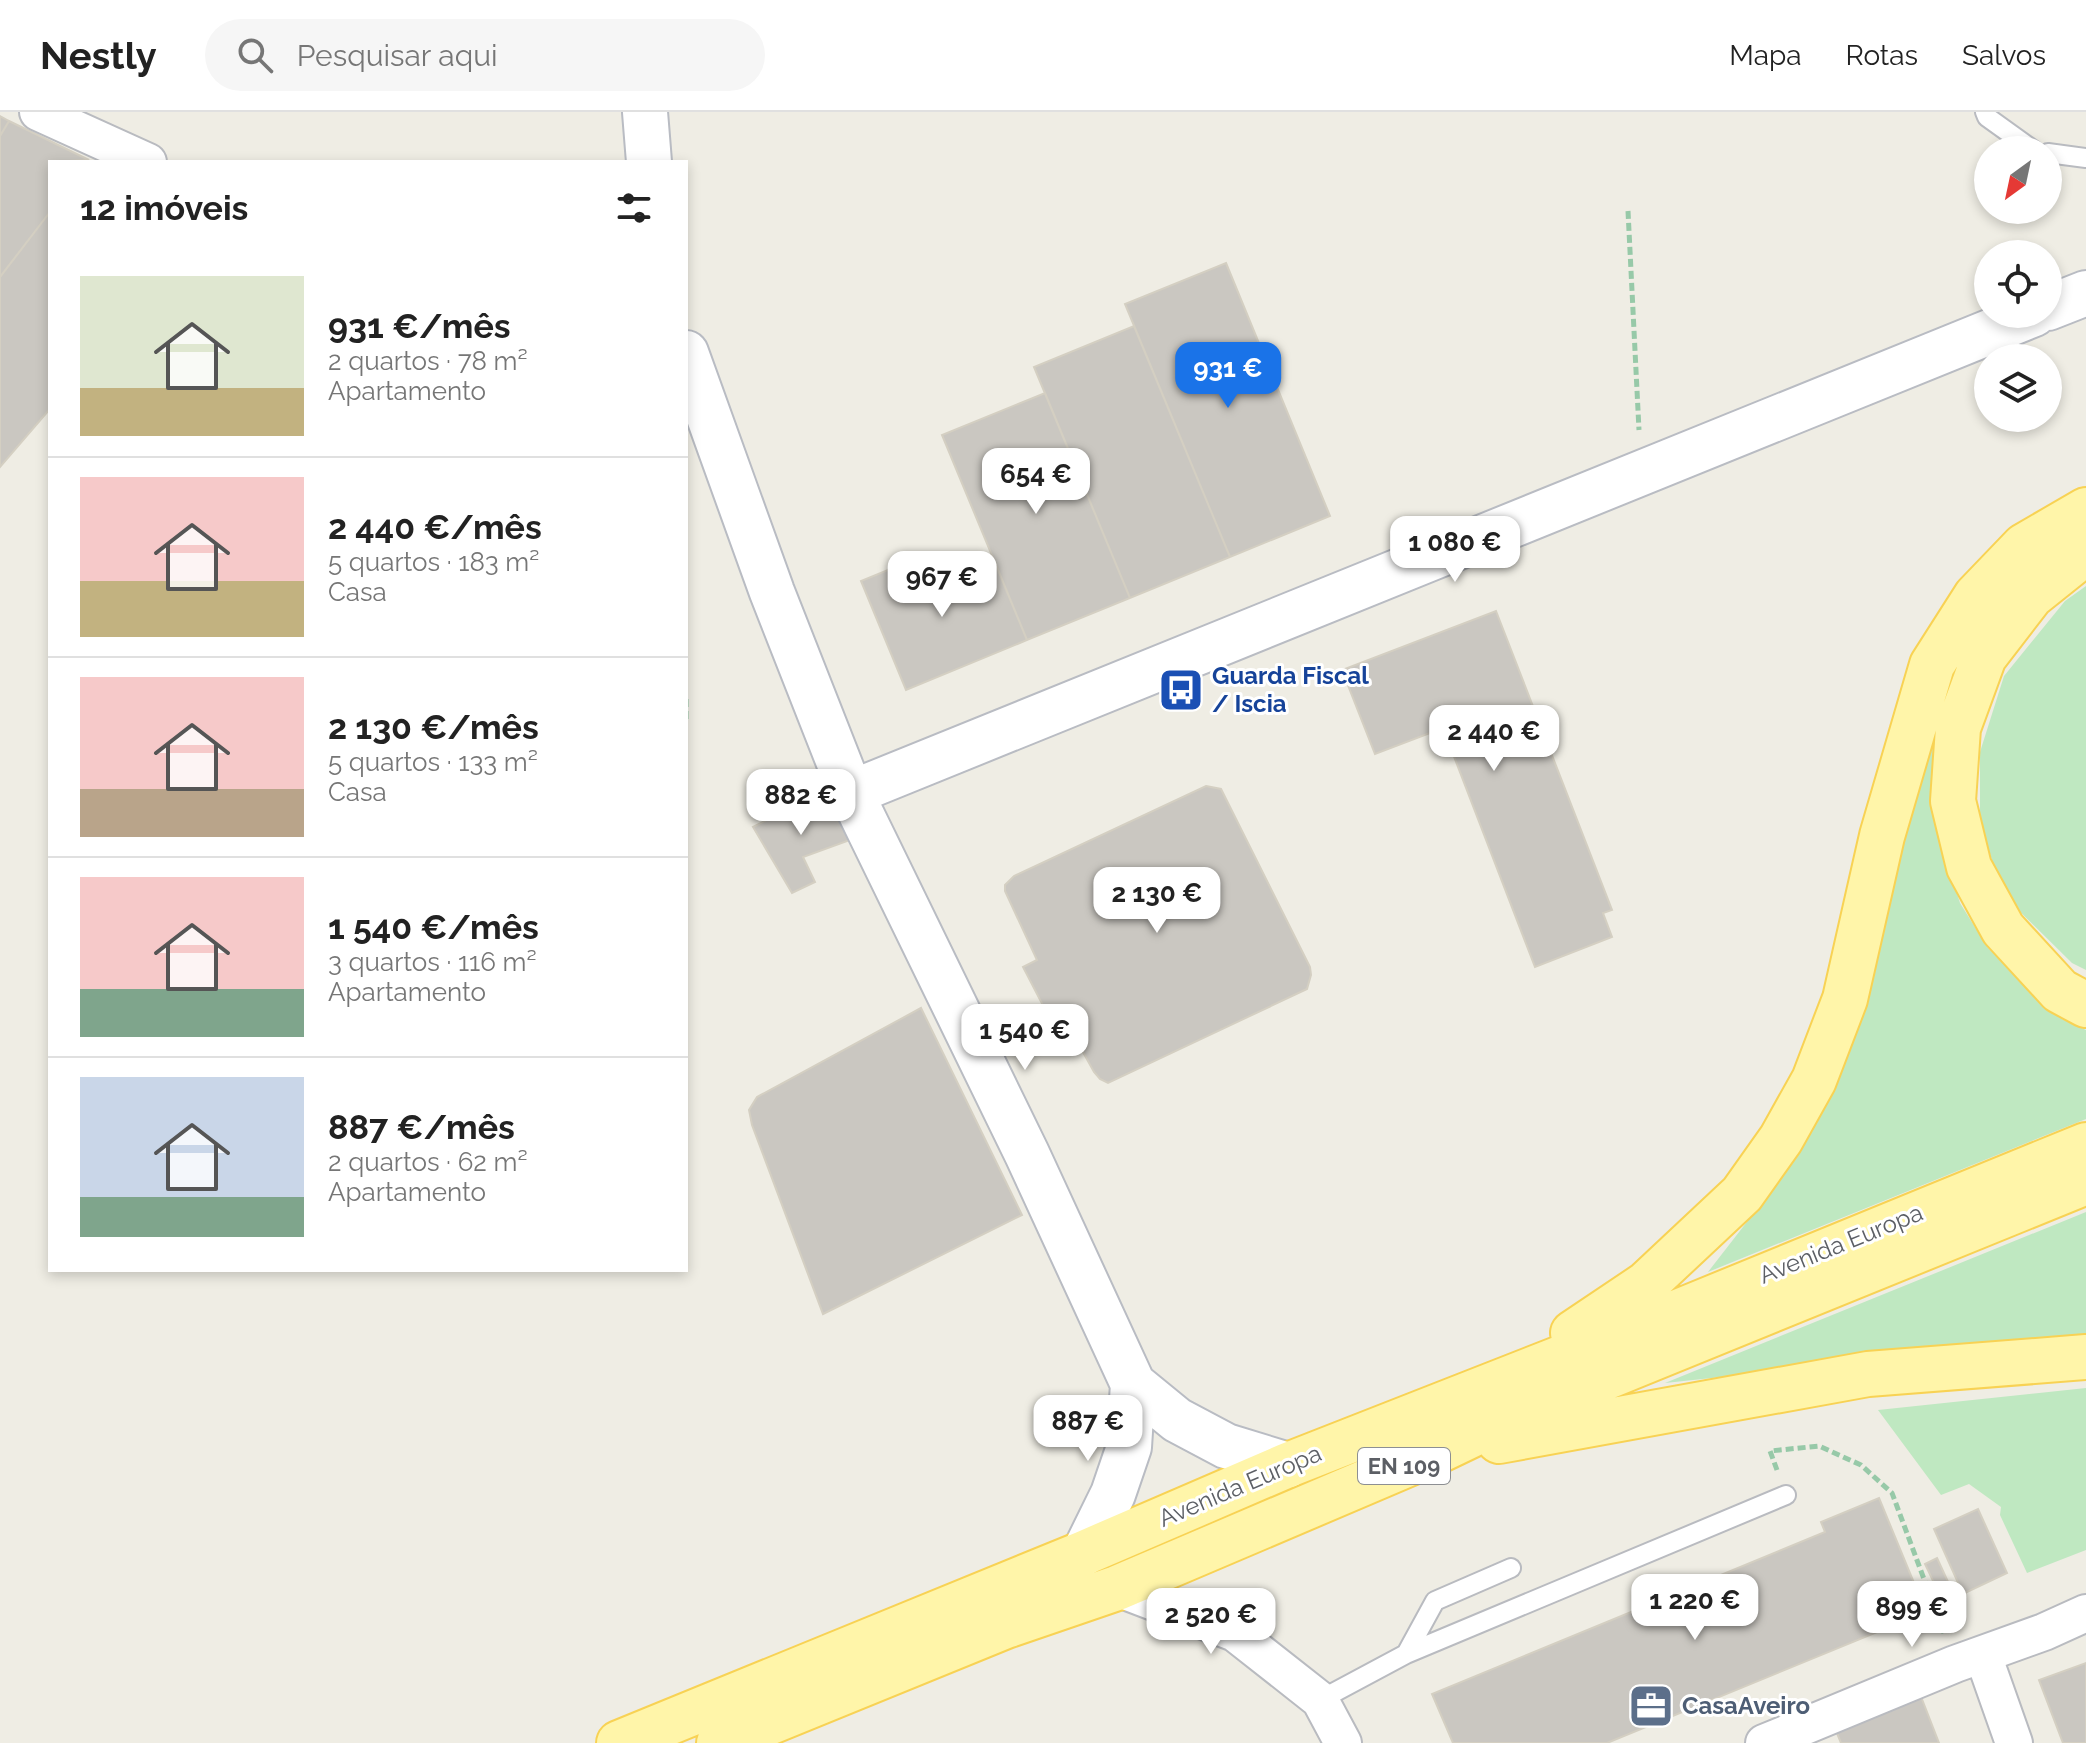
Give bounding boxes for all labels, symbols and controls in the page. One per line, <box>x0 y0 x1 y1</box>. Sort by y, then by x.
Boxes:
search box <box>205 19 765 91</box>
text: Nestly <box>40 33 157 78</box>
icon: search <box>233 33 277 77</box>
text: Pesquisar aqui <box>297 38 498 73</box>
text: Mapa <box>1729 39 1802 72</box>
text: Rotas <box>1846 39 1918 72</box>
text: Salvos <box>1962 39 2046 72</box>
north arrow <box>1974 136 2062 224</box>
map controls <box>1974 136 2062 432</box>
icon: filters <box>612 186 656 230</box>
text: 12 imóveis <box>80 188 248 228</box>
button: locate <box>1974 240 2062 328</box>
text: 931 €/mês <box>328 306 511 346</box>
icon: home <box>144 308 240 404</box>
pin: 931 € <box>1172 342 1284 410</box>
button: layers <box>1974 344 2062 432</box>
text: 2 quartos · 78 m² <box>328 346 528 376</box>
text: 931 € <box>1193 353 1263 383</box>
text: Apartamento <box>328 376 486 406</box>
pin: 654 € <box>980 448 1092 516</box>
text: 654 € <box>1000 459 1072 489</box>
text: 2 440 €/mês <box>328 507 542 547</box>
icon: home <box>144 509 240 605</box>
pin: 1 080 € <box>1381 516 1529 584</box>
text: 1 080 € <box>1408 527 1502 557</box>
text: 5 quartos · 183 m² <box>328 547 539 577</box>
pin: 967 € <box>886 551 998 619</box>
text: 967 € <box>906 562 978 592</box>
text: Casa <box>328 577 387 607</box>
place label: Guarda Fiscal / Iscia <box>1212 661 1369 718</box>
bus stop icon: Guarda Fiscal / Iscia <box>1157 666 1205 714</box>
pin: 2 440 € <box>1420 705 1568 773</box>
text: 2 130 €/mês <box>328 707 539 747</box>
icon: home <box>144 709 240 805</box>
text: 2 440 € <box>1447 716 1541 746</box>
text: 5 quartos · 133 m² <box>328 747 538 777</box>
pin: 882 € <box>745 769 857 837</box>
text: Casa <box>328 777 387 807</box>
text: 882 € <box>764 780 838 810</box>
pin: 2 130 € <box>1083 867 1231 935</box>
text: 2 130 € <box>1111 878 1203 908</box>
text: 1 540 €/mês <box>328 907 539 947</box>
icon: home <box>144 909 240 1005</box>
text: 3 quartos · 116 m² <box>328 947 537 977</box>
text: Apartamento <box>328 977 486 1007</box>
pin: 1 540 € <box>951 1004 1099 1072</box>
text: 1 540 € <box>979 1015 1071 1045</box>
text: 887 €/mês <box>328 1107 515 1147</box>
icon: home <box>144 1109 240 1205</box>
text: 2 quartos · 62 m² <box>328 1147 527 1177</box>
text: Apartamento <box>328 1177 486 1207</box>
street label: Avenida Europa <box>1755 1197 1927 1290</box>
pin: 887 € <box>1032 1395 1144 1463</box>
text: 887 € <box>1052 1406 1124 1436</box>
street label: Avenida Europa <box>1154 1438 1326 1533</box>
road number: EN 109 <box>1358 1448 1450 1484</box>
pin: 1 220 € <box>1621 1574 1769 1642</box>
pin: 899 € <box>1856 1581 1968 1649</box>
text: 1 220 € <box>1649 1585 1741 1615</box>
pin: 2 520 € <box>1137 1588 1285 1656</box>
text: 899 € <box>1875 1592 1949 1622</box>
text: 2 520 € <box>1165 1599 1257 1629</box>
office icon: CasaAveiro <box>1627 1682 1675 1730</box>
place label: CasaAveiro <box>1682 1691 1810 1720</box>

